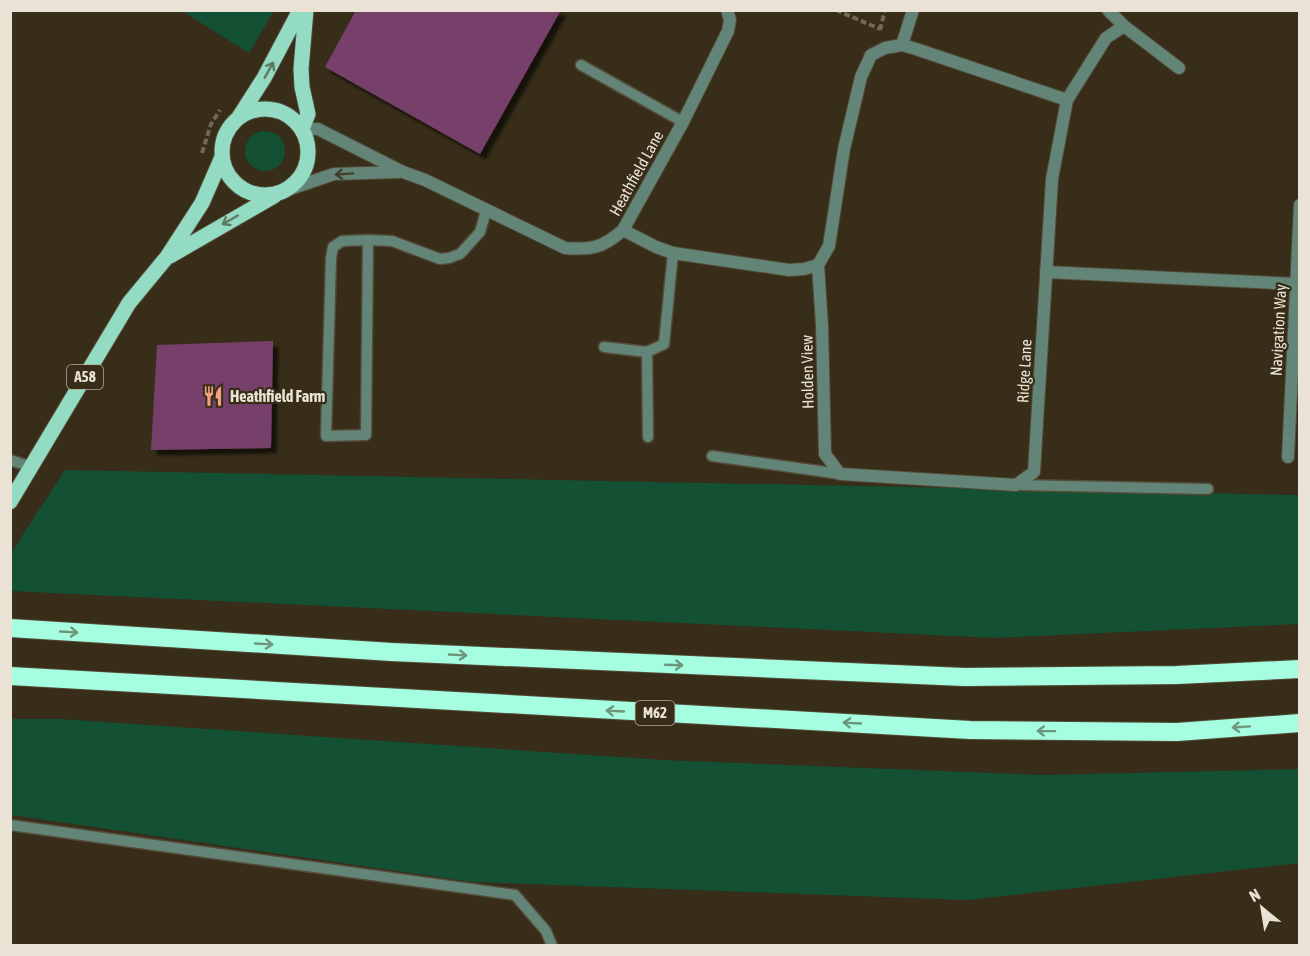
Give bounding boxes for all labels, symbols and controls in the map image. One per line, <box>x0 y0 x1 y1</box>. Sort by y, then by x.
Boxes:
one-way arrow <box>263 62 275 79</box>
street label: Heathfield Lane <box>605 127 667 219</box>
one-way arrow <box>335 168 355 179</box>
one-way arrow <box>222 214 239 226</box>
street label: Navigation Way <box>1267 283 1290 376</box>
street label: Holden View <box>797 334 817 409</box>
street label: Ridge Lane <box>1013 339 1036 403</box>
road number: A58 <box>67 365 103 389</box>
restaurant icon: Heathfield Farm <box>201 384 225 408</box>
place label: Heathfield Farm <box>230 387 325 405</box>
one-way arrow <box>58 626 78 637</box>
one-way arrow <box>253 638 273 649</box>
one-way arrow <box>448 649 468 660</box>
one-way arrow <box>663 659 683 671</box>
road number: M62 <box>636 701 674 725</box>
one-way arrow <box>605 705 625 716</box>
one-way arrow <box>842 718 862 729</box>
one-way arrow <box>1232 722 1252 733</box>
one-way arrow <box>1037 725 1057 737</box>
north arrow <box>1232 878 1292 938</box>
text: N <box>1246 885 1263 905</box>

